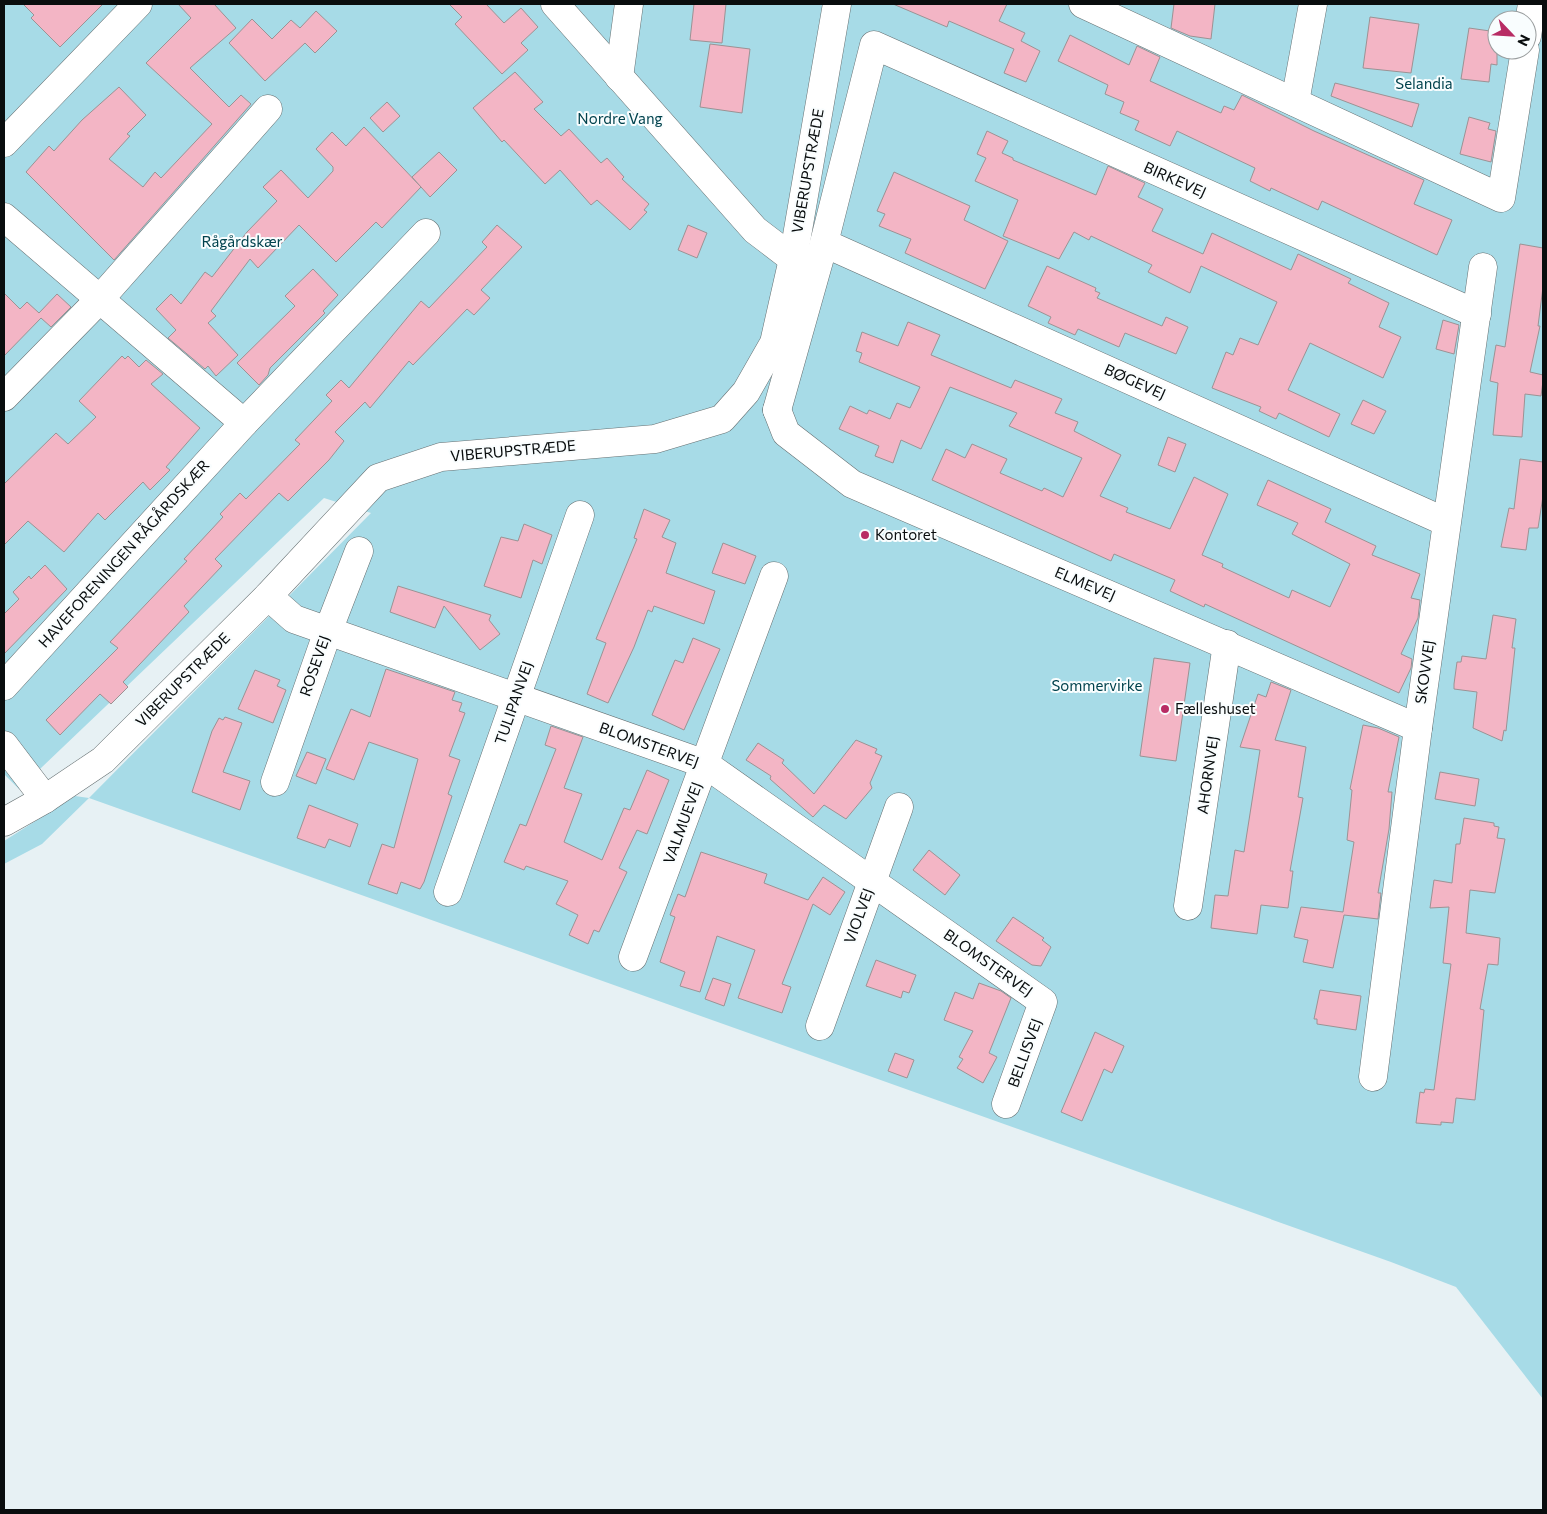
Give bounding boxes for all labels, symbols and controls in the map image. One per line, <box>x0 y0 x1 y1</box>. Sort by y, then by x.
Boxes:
north arrow <box>1487 10 1537 60</box>
text: N <box>1514 32 1534 49</box>
park label: Selandia <box>1395 74 1453 92</box>
street label: VIBERUPSTRÆDE <box>787 107 827 234</box>
park label: Nordre Vang <box>577 109 663 127</box>
street label: BIRKEVEJ <box>1141 157 1209 201</box>
park label: Rågårdskær <box>201 232 283 250</box>
street label: BØGEVEJ <box>1102 360 1169 403</box>
street label: VIBERUPSTRÆDE <box>449 436 577 464</box>
street label: HAVEFORENINGEN RÅGÅRDSKÆR <box>33 455 212 651</box>
place label: Kontoret <box>875 525 937 543</box>
marker: Kontoret <box>859 529 871 541</box>
street label: ELMEVEJ <box>1052 562 1119 604</box>
street label: VIBERUPSTRÆDE <box>131 628 233 730</box>
street label: ROSEVEJ <box>295 633 333 699</box>
street label: SKOVVEJ <box>1411 639 1437 705</box>
street label: TULIPANVEJ <box>490 659 536 747</box>
park label: Sommervirke <box>1051 676 1143 694</box>
place label: Fælleshuset <box>1175 699 1256 717</box>
marker: Fælleshuset <box>1159 703 1171 715</box>
street label: BLOMSTERVEJ <box>597 718 702 770</box>
street label: AHORNVEJ <box>1193 735 1221 815</box>
street label: VALMUEVEJ <box>659 779 705 866</box>
street label: VIOLVEJ <box>840 885 876 946</box>
street label: BLOMSTERVEJ <box>940 925 1037 1000</box>
street label: BELLISVEJ <box>1003 1016 1045 1090</box>

